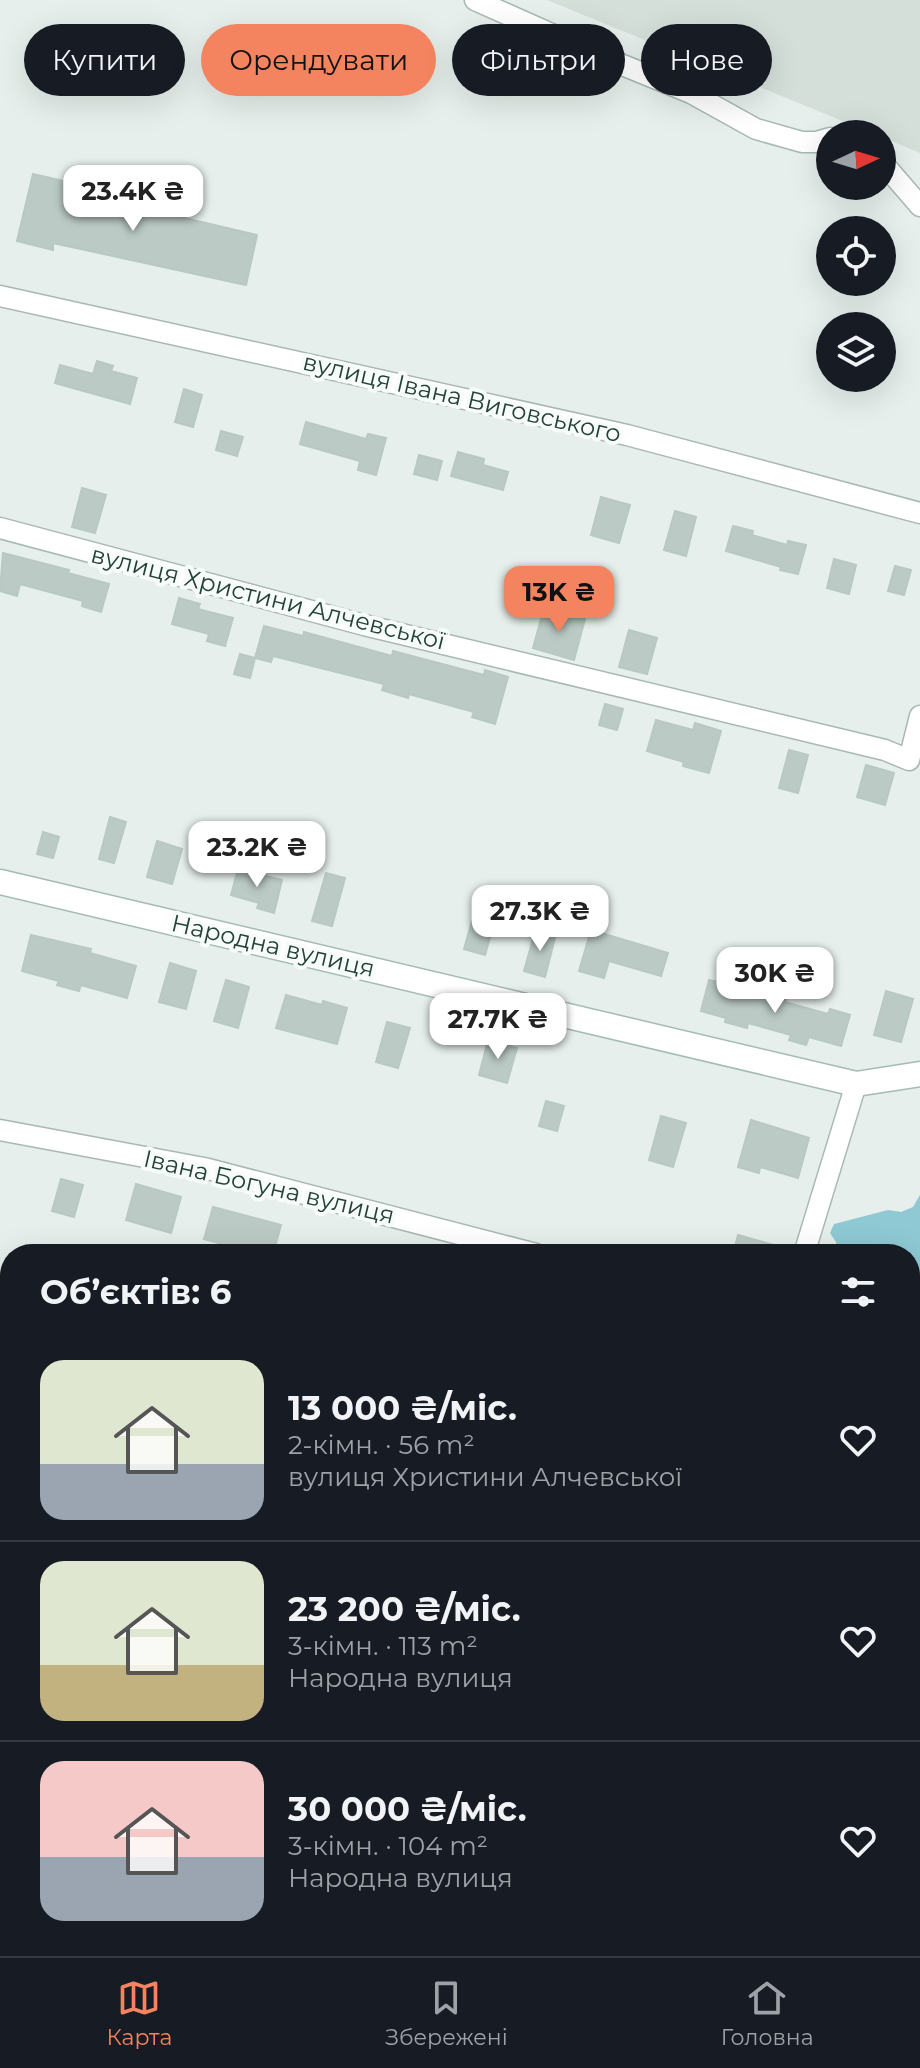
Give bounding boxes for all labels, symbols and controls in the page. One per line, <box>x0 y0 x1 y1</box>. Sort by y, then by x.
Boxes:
chip: Купити <box>24 24 185 96</box>
chip: Орендувати <box>201 24 436 96</box>
chip: Фільтри <box>452 24 625 96</box>
chip: Нове <box>641 24 772 96</box>
north arrow <box>816 120 896 200</box>
map controls <box>816 120 896 392</box>
pin: 23.4K ₴ <box>59 165 207 233</box>
text: 23.4K ₴ <box>81 175 185 207</box>
button: locate <box>816 216 896 296</box>
button: layers <box>816 312 896 392</box>
street label: вулиця Івана Виговського <box>300 347 624 448</box>
street label: вулиця Христини Алчевської <box>88 539 448 656</box>
pin: 13K ₴ <box>503 566 615 634</box>
text: 13K ₴ <box>522 576 596 608</box>
pin: 23.2K ₴ <box>183 821 331 889</box>
text: 23.2K ₴ <box>206 831 308 863</box>
pin: 27.3K ₴ <box>466 885 614 953</box>
text: 27.3K ₴ <box>490 895 590 927</box>
street label: Народна вулиця <box>169 908 377 983</box>
pin: 30K ₴ <box>719 947 831 1015</box>
text: 30K ₴ <box>734 957 816 989</box>
pin: 27.7K ₴ <box>424 993 572 1061</box>
text: 27.7K ₴ <box>448 1003 548 1035</box>
street label: Івана Богуна вулиця <box>141 1144 397 1229</box>
icon: filters <box>836 1270 880 1314</box>
text: Об’єктів: 6 <box>40 1271 231 1313</box>
text: 13 000 ₴/міс. <box>288 1387 517 1429</box>
icon: home <box>104 1392 200 1488</box>
icon: heart <box>836 1418 880 1462</box>
text: 2-кімн. · 56 m² <box>288 1429 475 1461</box>
text: вулиця Христини Алчевської <box>288 1461 682 1493</box>
text: 23 200 ₴/міс. <box>288 1588 521 1630</box>
icon: home <box>104 1593 200 1689</box>
icon: heart <box>836 1619 880 1663</box>
text: 3-кімн. · 113 m² <box>288 1630 478 1662</box>
text: Народна вулиця <box>288 1662 513 1694</box>
text: 30 000 ₴/міс. <box>288 1788 527 1830</box>
icon: home <box>104 1793 200 1889</box>
icon: heart <box>836 1819 880 1863</box>
text: 3-кімн. · 104 m² <box>288 1830 488 1862</box>
text: Народна вулиця <box>288 1862 513 1894</box>
tab: Карта <box>106 1976 172 2051</box>
tab: Збережені <box>385 1976 508 2051</box>
tab: Головна <box>721 1976 813 2051</box>

